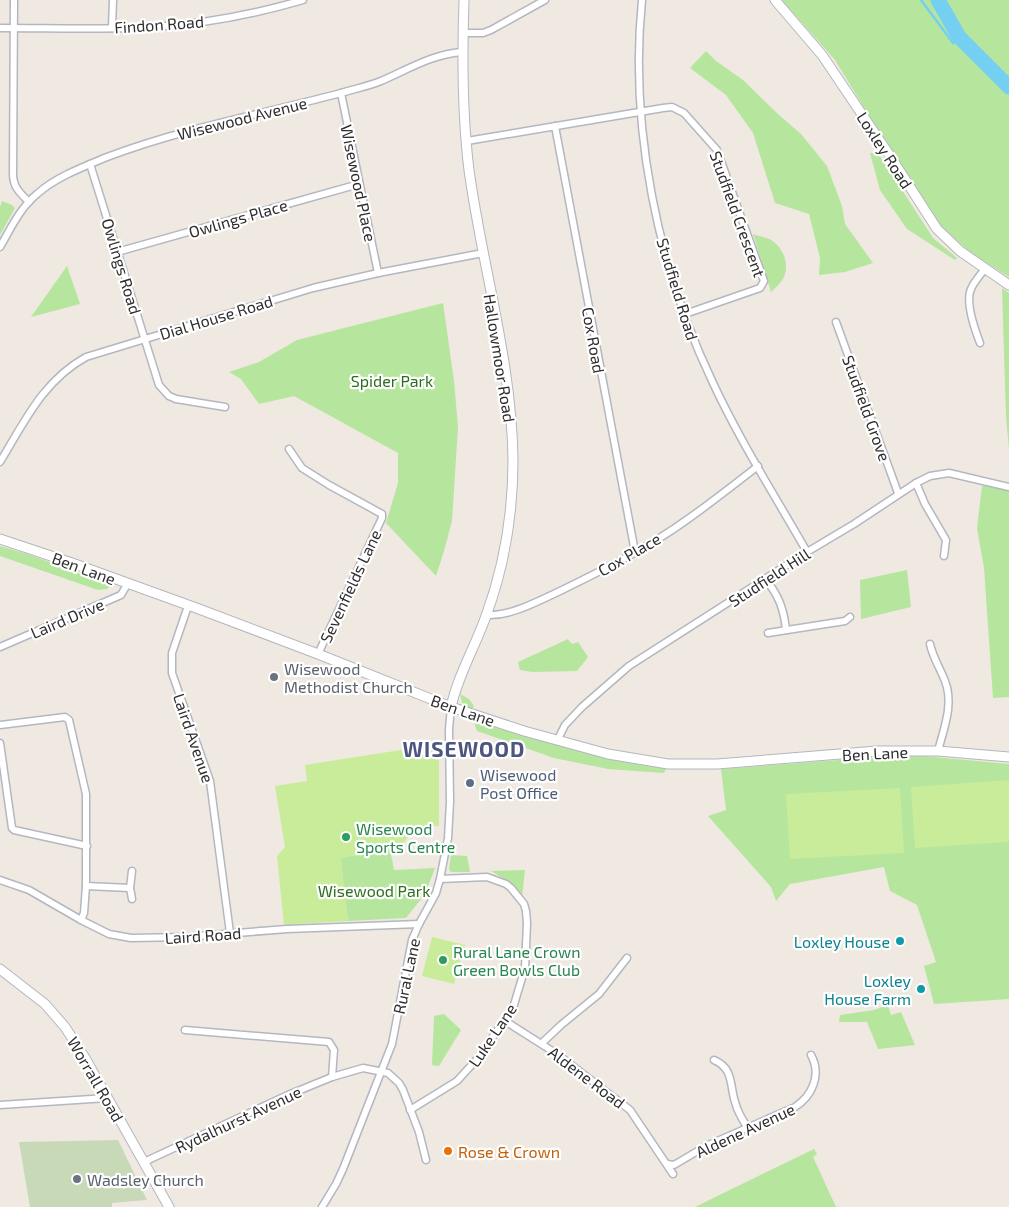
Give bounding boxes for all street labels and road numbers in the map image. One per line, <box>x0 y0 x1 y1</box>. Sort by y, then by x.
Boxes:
street label: Findon Road <box>114 11 204 37</box>
street label: Wisewood Avenue <box>175 93 309 143</box>
street label: Loxley Road <box>853 108 917 192</box>
street label: Wisewood Place <box>337 123 381 243</box>
street label: Studfield Crescent <box>706 148 770 280</box>
street label: Owlings Place <box>186 195 290 241</box>
street label: Owlings Road <box>98 216 146 316</box>
street label: Studfield Road <box>653 236 703 342</box>
street label: Dial House Road <box>157 291 275 343</box>
street label: Hallowmoor Road <box>480 292 520 424</box>
street label: Cox Road <box>579 305 609 375</box>
street label: Studfield Grove <box>839 352 895 464</box>
street label: Sevenfields Lane <box>315 526 385 646</box>
street label: Cox Place <box>594 528 664 580</box>
street label: Studfield Hill <box>725 544 813 610</box>
street label: Ben Lane <box>50 548 118 588</box>
street label: Laird Drive <box>27 594 107 642</box>
street label: Ben Lane <box>429 690 497 730</box>
street label: Laird Avenue <box>170 691 218 785</box>
street label: Ben Lane <box>841 742 909 764</box>
street label: Laird Road <box>164 923 242 947</box>
street label: Rural Lane <box>389 936 423 1016</box>
street label: Luke Lane <box>464 1000 520 1070</box>
street label: Worrall Road <box>64 1033 128 1125</box>
street label: Aldene Road <box>545 1042 629 1112</box>
street label: Rydalhurst Avenue <box>172 1081 304 1157</box>
street label: Aldene Avenue <box>692 1099 798 1161</box>

